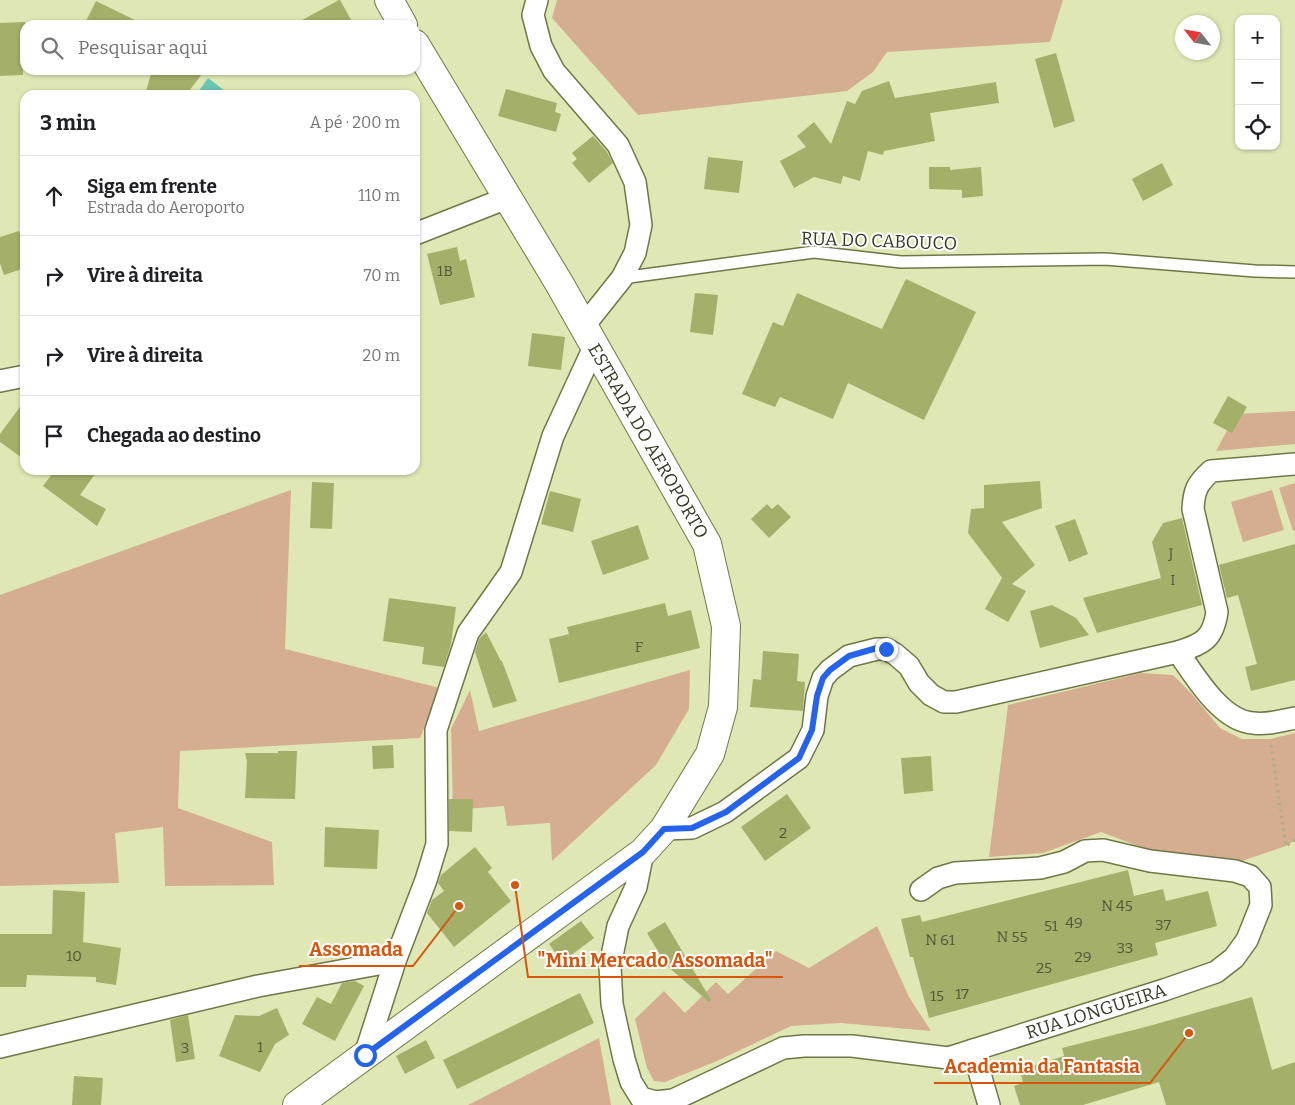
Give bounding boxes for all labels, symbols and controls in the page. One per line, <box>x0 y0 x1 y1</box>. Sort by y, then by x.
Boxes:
north arrow <box>1175 15 1220 60</box>
map controls <box>1235 15 1280 150</box>
button: + <box>1235 15 1280 60</box>
search box <box>20 20 420 75</box>
icon: search <box>38 34 66 62</box>
text: Pesquisar aqui <box>78 36 207 59</box>
button: − <box>1235 60 1280 105</box>
button: locate <box>1235 105 1280 150</box>
text: 3 min <box>40 110 96 136</box>
text: A pé · 200 m <box>310 113 400 132</box>
text: Siga em frente <box>87 175 217 198</box>
icon: ahead <box>40 182 68 210</box>
text: 110 m <box>358 186 400 205</box>
text: Estrada do Aeroporto <box>87 198 245 217</box>
street label: RUA DO CABOUCO <box>801 227 957 255</box>
icon: right <box>40 262 68 290</box>
house number: 1B <box>437 262 453 280</box>
text: Vire à direita <box>87 264 203 287</box>
text: 70 m <box>364 266 400 285</box>
street label: ESTRADA DO AEROPORTO <box>583 340 713 542</box>
icon: right <box>40 342 68 370</box>
text: Vire à direita <box>87 344 203 367</box>
text: 20 m <box>363 346 400 365</box>
icon: arrive <box>40 422 68 450</box>
text: Chegada ao destino <box>87 424 261 447</box>
house number: J <box>1168 545 1174 563</box>
house number: I <box>1170 571 1176 589</box>
house number: F <box>635 638 644 656</box>
route end <box>875 638 898 661</box>
house number: 2 <box>779 824 787 842</box>
house number: N 45 <box>1101 897 1133 915</box>
house number: 49 <box>1065 914 1083 932</box>
house number: 37 <box>1155 916 1172 934</box>
house number: 51 <box>1044 917 1058 935</box>
house number: N 55 <box>997 928 1027 946</box>
house number: N 61 <box>925 931 955 949</box>
callout: Assomada <box>299 932 413 966</box>
text: Assomada <box>309 938 403 961</box>
house number: 33 <box>1117 939 1133 957</box>
callout: "Mini Mercado Assomada" <box>528 943 783 977</box>
house number: 10 <box>66 947 82 965</box>
house number: 29 <box>1075 948 1091 966</box>
text: "Mini Mercado Assomada" <box>537 949 773 972</box>
house number: 25 <box>1036 959 1052 977</box>
street label: RUA LONGUEIRA <box>1023 979 1169 1044</box>
house number: 17 <box>955 985 969 1003</box>
house number: 15 <box>930 987 944 1005</box>
house number: 1 <box>257 1038 263 1056</box>
house number: 3 <box>181 1039 189 1057</box>
route start <box>354 1044 377 1067</box>
callout: Academia da Fantasia <box>934 1049 1150 1083</box>
text: Academia da Fantasia <box>944 1055 1140 1078</box>

